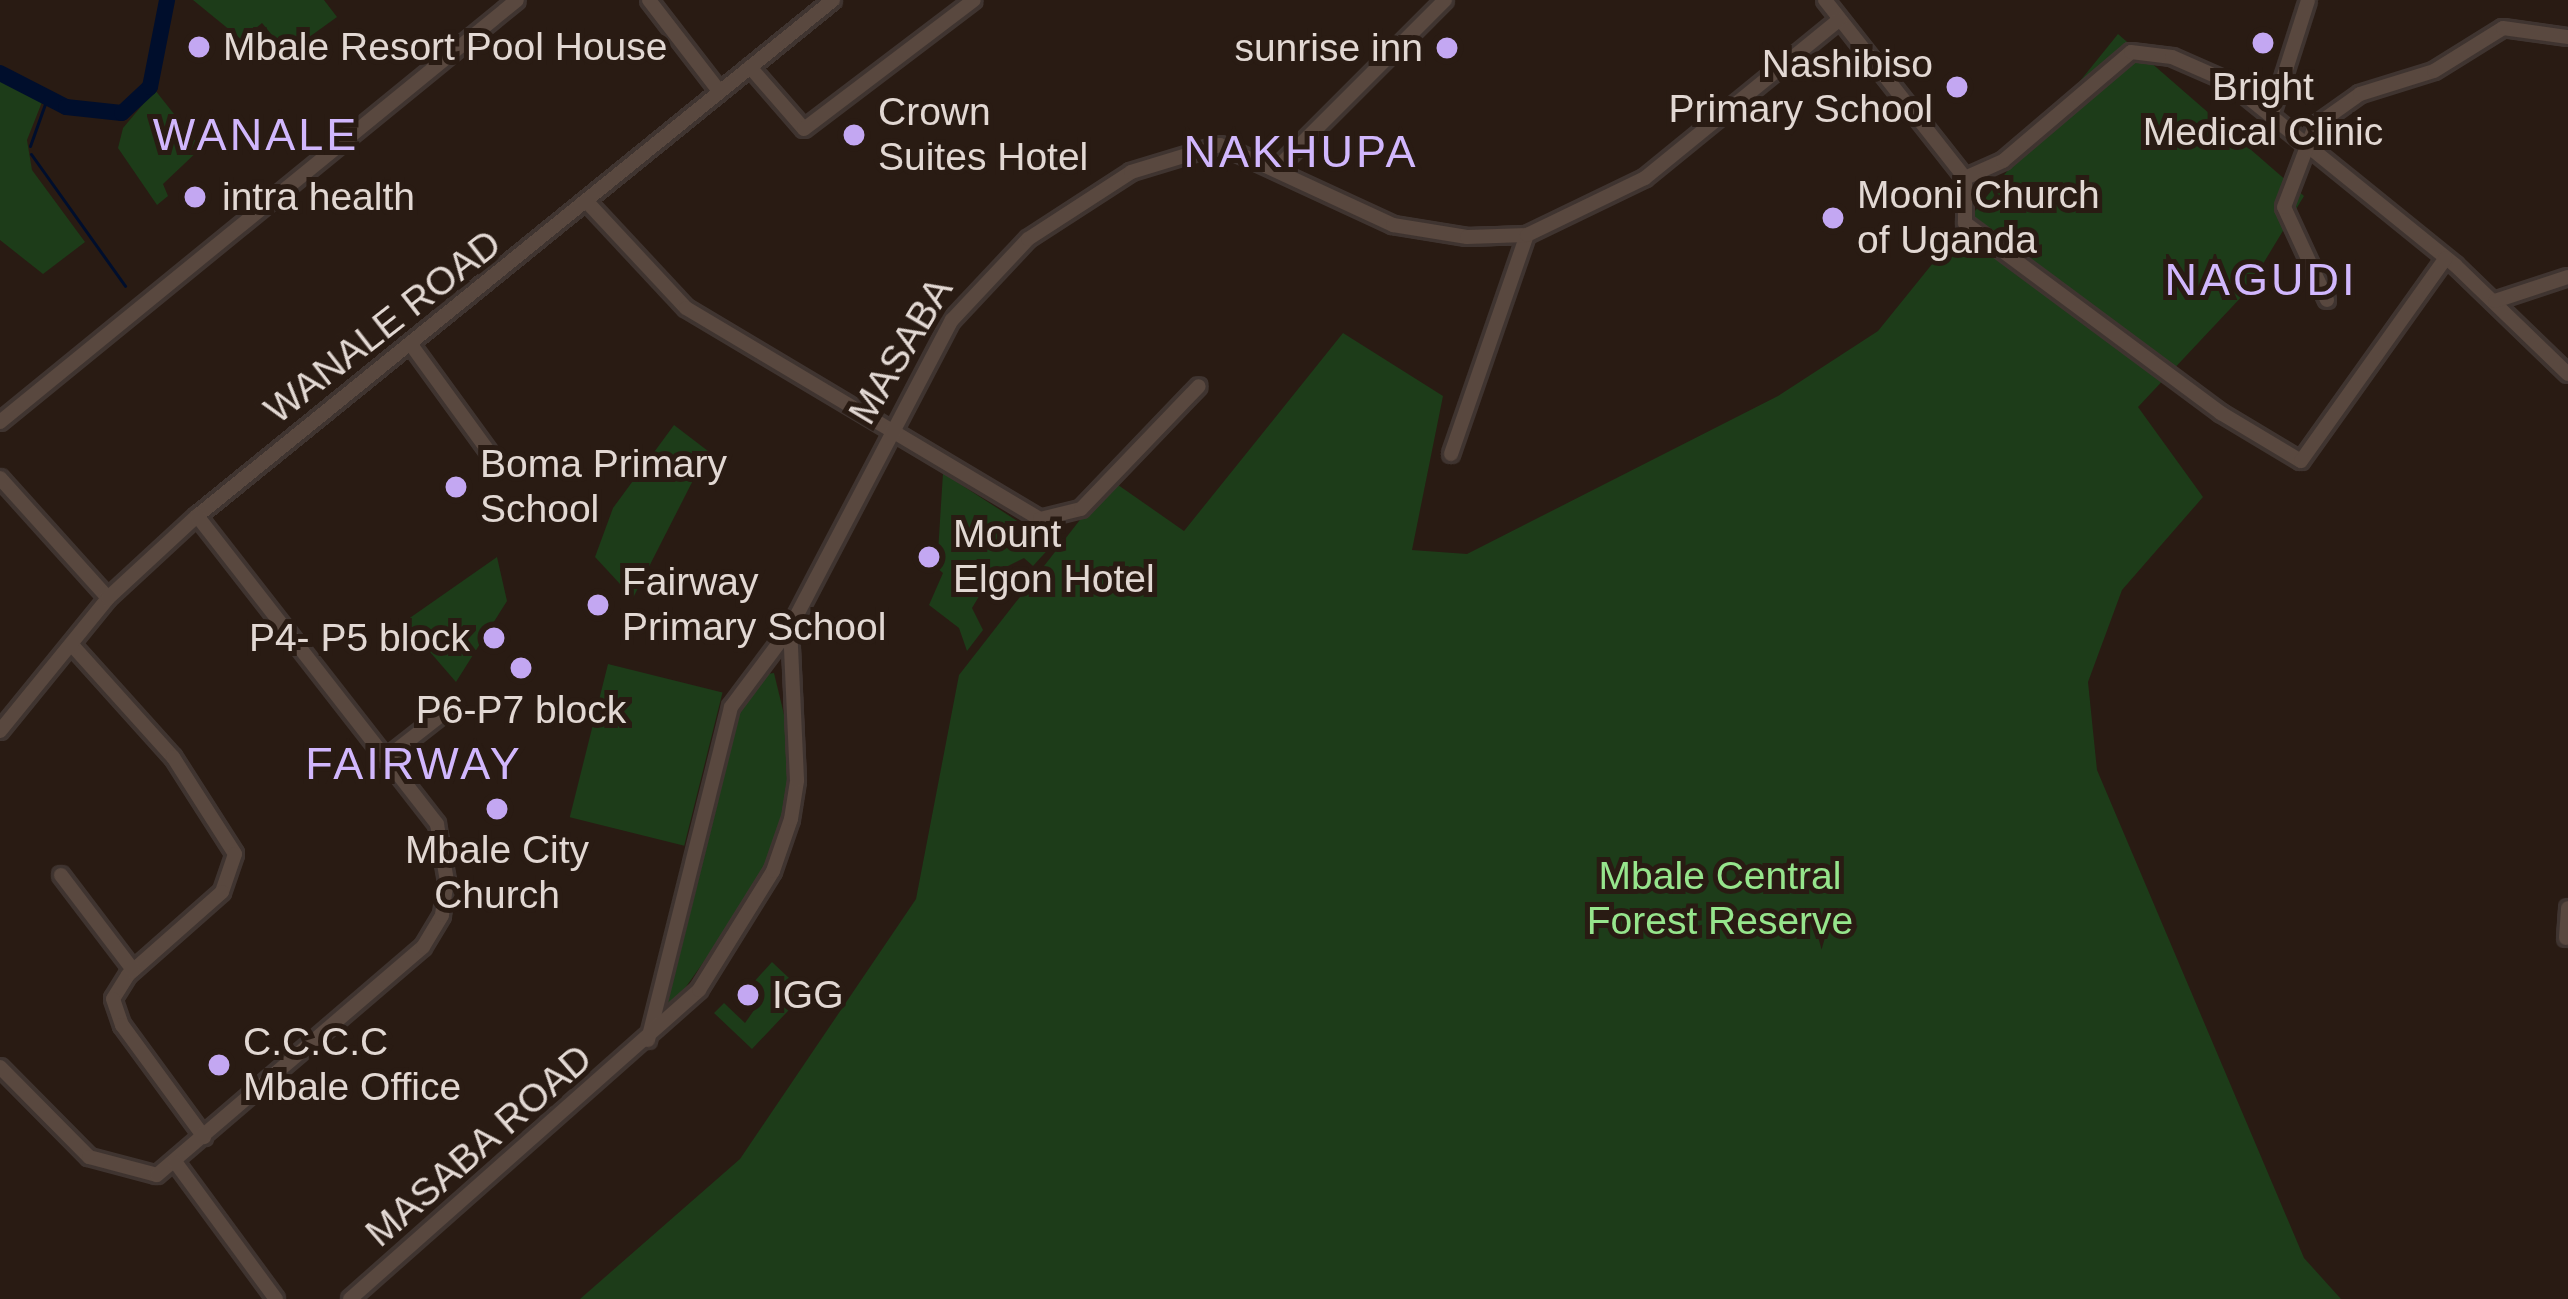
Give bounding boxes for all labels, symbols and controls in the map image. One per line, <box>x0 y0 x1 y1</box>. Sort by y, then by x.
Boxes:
place label: Mbale Resort Pool House <box>223 24 667 70</box>
place label: sunrise inn <box>1234 25 1423 71</box>
marker: Bright Medical Clinic <box>2247 27 2279 59</box>
marker: Mbale Resort Pool House <box>186 34 212 60</box>
marker: sunrise inn <box>1434 35 1460 61</box>
place label: Nashibiso Primary School <box>1669 42 1933 133</box>
place label: Bright Medical Clinic <box>2143 65 2383 156</box>
marker: Nashibiso Primary School <box>1944 74 1970 100</box>
place label: Crown Suites Hotel <box>878 90 1088 181</box>
district label: WANALE <box>153 108 359 162</box>
marker: Crown Suites Hotel <box>841 122 867 148</box>
district label: NAKHUPA <box>1183 125 1419 179</box>
place label: Mooni Church of Uganda <box>1857 173 2100 264</box>
place label: intra health <box>222 174 415 220</box>
marker: intra health <box>179 181 211 213</box>
marker: Mooni Church of Uganda <box>1820 205 1846 231</box>
street label: WANALE ROAD <box>256 220 510 434</box>
district label: NAGUDI <box>2164 253 2358 307</box>
street label: MASABA <box>839 269 963 433</box>
place label: Boma Primary School <box>480 442 727 533</box>
marker: Boma Primary School <box>443 474 469 500</box>
place label: Mount Elgon Hotel <box>953 512 1155 603</box>
marker: Mount Elgon Hotel <box>916 544 942 570</box>
place label: Fairway Primary School <box>622 560 886 651</box>
marker: Fairway Primary School <box>585 592 611 618</box>
place label: P4- P5 block <box>249 615 470 661</box>
marker: P4- P5 block <box>481 625 507 651</box>
marker: P6-P7 block <box>508 655 534 681</box>
place label: P6-P7 block <box>416 687 626 733</box>
district label: FAIRWAY <box>305 737 523 791</box>
marker: Mbale City Church <box>484 796 510 822</box>
place label: Mbale City Church <box>405 828 589 919</box>
park label: Mbale Central Forest Reserve <box>1587 854 1853 945</box>
place label: IGG <box>772 972 844 1018</box>
marker: IGG <box>735 982 761 1008</box>
place label: C.C.C.C Mbale Office <box>243 1020 461 1111</box>
street label: MASABA ROAD <box>356 1035 602 1257</box>
marker: C.C.C.C Mbale Office <box>206 1052 232 1078</box>

